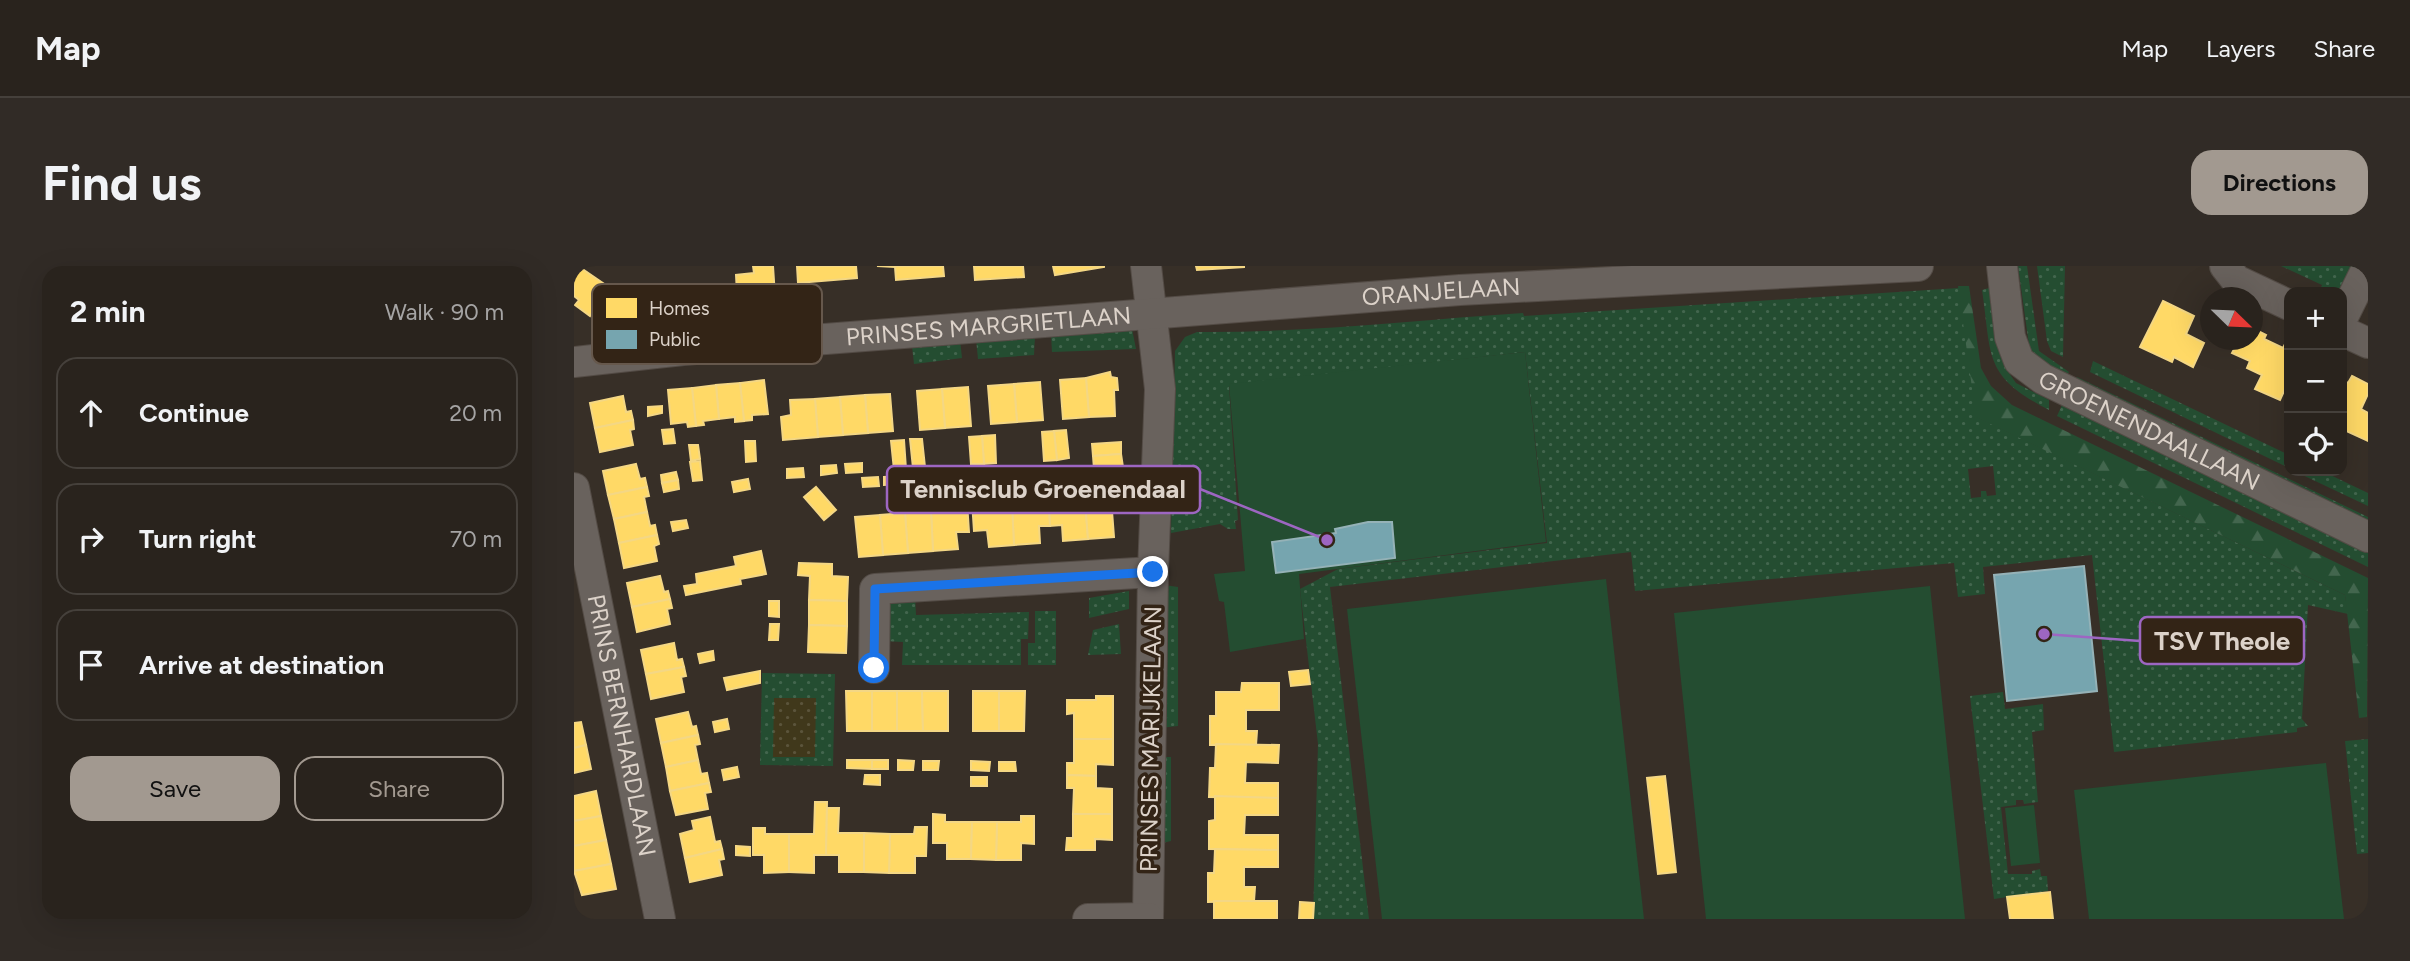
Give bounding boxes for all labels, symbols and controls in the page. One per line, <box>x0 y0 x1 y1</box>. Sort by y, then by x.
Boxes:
text: Map <box>35 29 101 68</box>
text: Map <box>2121 34 2168 63</box>
text: Layers <box>2206 34 2275 63</box>
text: Share <box>2313 34 2375 63</box>
button: Directions <box>2191 150 2368 215</box>
text: Find us <box>42 153 201 212</box>
street label: ORANJELAAN <box>1361 272 1521 312</box>
legend <box>592 284 822 364</box>
north arrow <box>2200 287 2263 350</box>
map controls <box>2284 287 2347 476</box>
button: + <box>2284 287 2347 350</box>
text: 2 min <box>70 293 146 330</box>
text: Homes <box>649 297 710 320</box>
text: Walk · 90 m <box>385 298 504 326</box>
street label: PRINSES MARGRIETLAAN <box>845 300 1132 351</box>
text: Public <box>649 328 701 351</box>
button: − <box>2284 350 2347 413</box>
street label: GROENENDAALLAAN <box>2034 364 2265 496</box>
icon: ahead <box>72 394 110 432</box>
text: Continue <box>139 397 249 429</box>
text: 20 m <box>449 399 502 427</box>
button: locate <box>2284 413 2347 476</box>
callout: Tennisclub Groenendaal <box>887 466 1200 513</box>
text: Tennisclub Groenendaal <box>900 473 1186 505</box>
icon: right <box>72 520 110 558</box>
text: Turn right <box>139 523 256 555</box>
text: 70 m <box>450 525 502 553</box>
route end <box>1137 556 1168 587</box>
street label: PRINS BERNHARDLAAN <box>582 592 662 859</box>
street label: PRINSES MARIJKELAAN <box>1134 606 1167 872</box>
callout: TSV Theole <box>2140 617 2304 664</box>
text: TSV Theole <box>2154 625 2290 657</box>
icon: arrive <box>72 646 110 684</box>
text: Arrive at destination <box>139 649 384 681</box>
route start <box>858 652 889 683</box>
button: Save <box>70 756 280 821</box>
button: Share <box>294 756 504 821</box>

